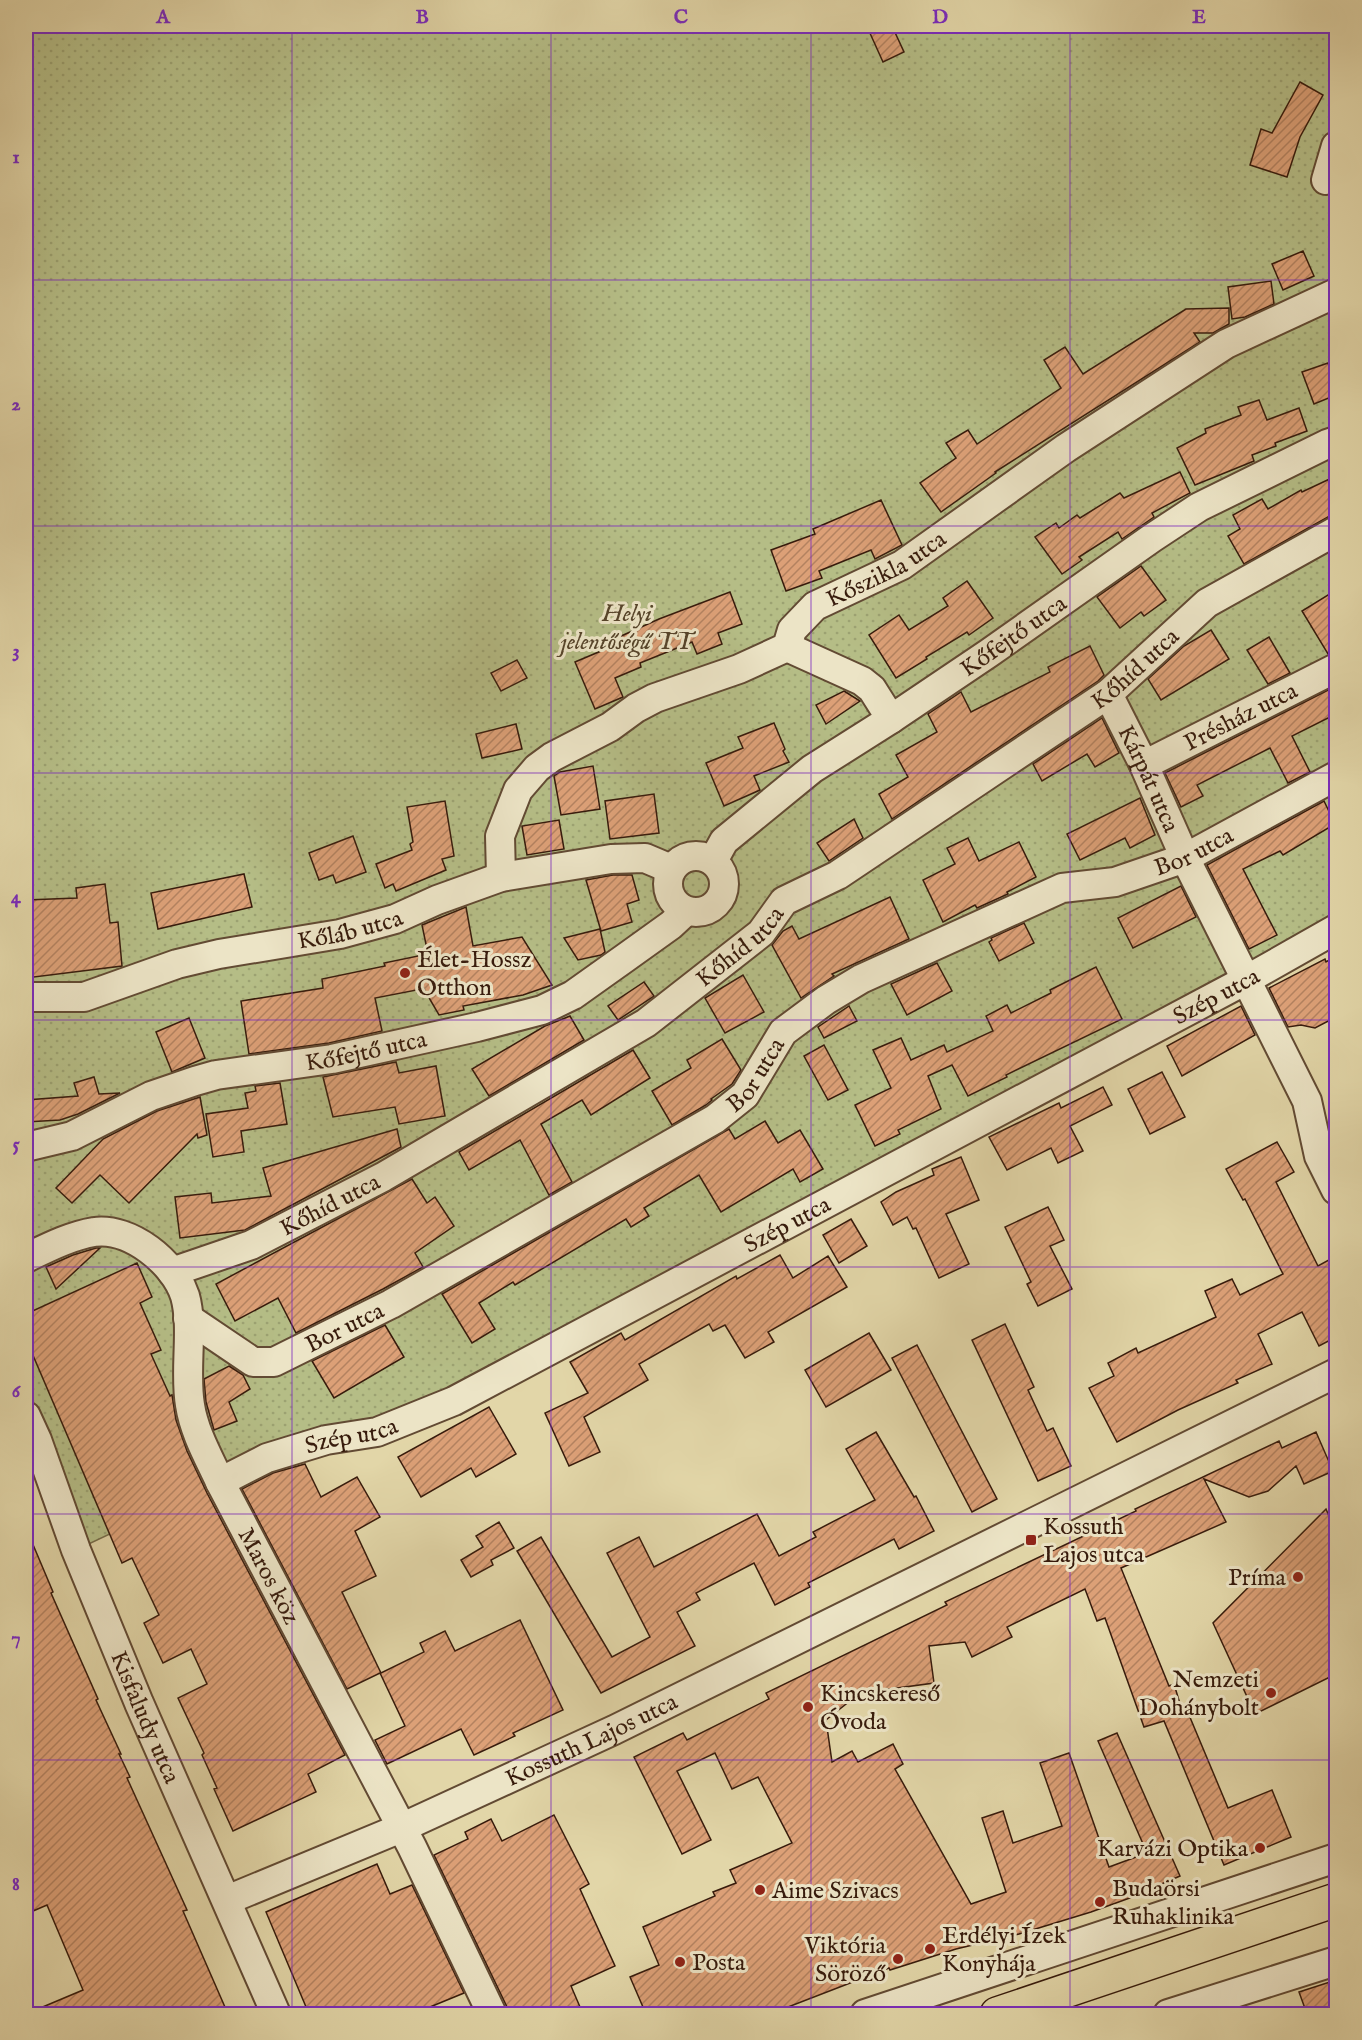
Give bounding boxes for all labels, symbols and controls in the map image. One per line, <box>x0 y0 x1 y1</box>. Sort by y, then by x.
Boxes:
text: A <box>155 5 171 30</box>
text: B <box>415 5 429 30</box>
text: C <box>674 5 688 30</box>
text: D <box>932 5 948 30</box>
text: E <box>1192 5 1206 30</box>
text: 1 <box>12 145 20 170</box>
text: 2 <box>11 392 21 417</box>
street label: Kőszikla utca <box>822 524 953 615</box>
street label: Kőfejtő utca <box>955 588 1074 685</box>
park label: Helyi jelentőségű TT <box>556 599 697 658</box>
street label: Kőhíd utca <box>1086 622 1187 718</box>
text: 3 <box>12 639 20 664</box>
street label: Présház utca <box>1179 676 1304 759</box>
street label: Kárpát utca <box>1109 720 1186 838</box>
street label: Bor utca <box>1150 820 1240 884</box>
text: 4 <box>11 885 22 910</box>
street label: Kőhíd utca <box>690 900 792 995</box>
street label: Kőláb utca <box>296 903 409 958</box>
place label: Élet-Hossz Otthon <box>417 945 532 1004</box>
street label: Szép utca <box>1168 961 1266 1033</box>
marker: Élet-Hossz Otthon <box>398 966 412 980</box>
street label: Kőfejtő utca <box>303 1024 430 1080</box>
street label: Bor utca <box>721 1032 793 1121</box>
text: 5 <box>12 1132 20 1157</box>
street label: Kőhíd utca <box>275 1167 386 1244</box>
street label: Szép utca <box>739 1189 837 1261</box>
street label: Bor utca <box>300 1296 390 1361</box>
text: 6 <box>12 1379 22 1404</box>
street label: Szép utca <box>301 1411 403 1463</box>
place label: Kossuth Lajos utca <box>1043 1512 1145 1571</box>
street label: Maros köz <box>230 1523 306 1630</box>
marker: Kossuth Lajos utca <box>1024 1533 1038 1547</box>
place label: Príma <box>1228 1563 1287 1594</box>
marker: Príma <box>1291 1570 1305 1584</box>
text: 7 <box>11 1626 21 1651</box>
street label: Kisfaludy utca <box>102 1647 187 1789</box>
place label: Nemzeti Dohánybolt <box>1139 1665 1259 1724</box>
place label: Kincskereső Óvoda <box>820 1679 940 1738</box>
marker: Nemzeti Dohánybolt <box>1264 1686 1278 1700</box>
street label: Kossuth Lajos utca <box>501 1687 684 1795</box>
marker: Kincskereső Óvoda <box>801 1700 815 1714</box>
place label: Karvázi Optika <box>1097 1834 1249 1865</box>
marker: Karvázi Optika <box>1253 1841 1267 1855</box>
text: 8 <box>12 1872 20 1897</box>
place label: Budaörsi Ruhaklinika <box>1112 1874 1235 1933</box>
place label: Aime Szivacs <box>771 1876 899 1907</box>
marker: Aime Szivacs <box>753 1883 767 1897</box>
marker: Budaörsi Ruhaklinika <box>1093 1895 1107 1909</box>
place label: Erdélyi Ízek Konyhája <box>942 1921 1066 1980</box>
place label: Viktória Söröző <box>803 1931 887 1990</box>
marker: Erdélyi Ízek Konyhája <box>923 1942 937 1956</box>
place label: Posta <box>692 1948 746 1979</box>
marker: Viktória Söröző <box>891 1952 905 1966</box>
marker: Posta <box>673 1955 687 1969</box>

